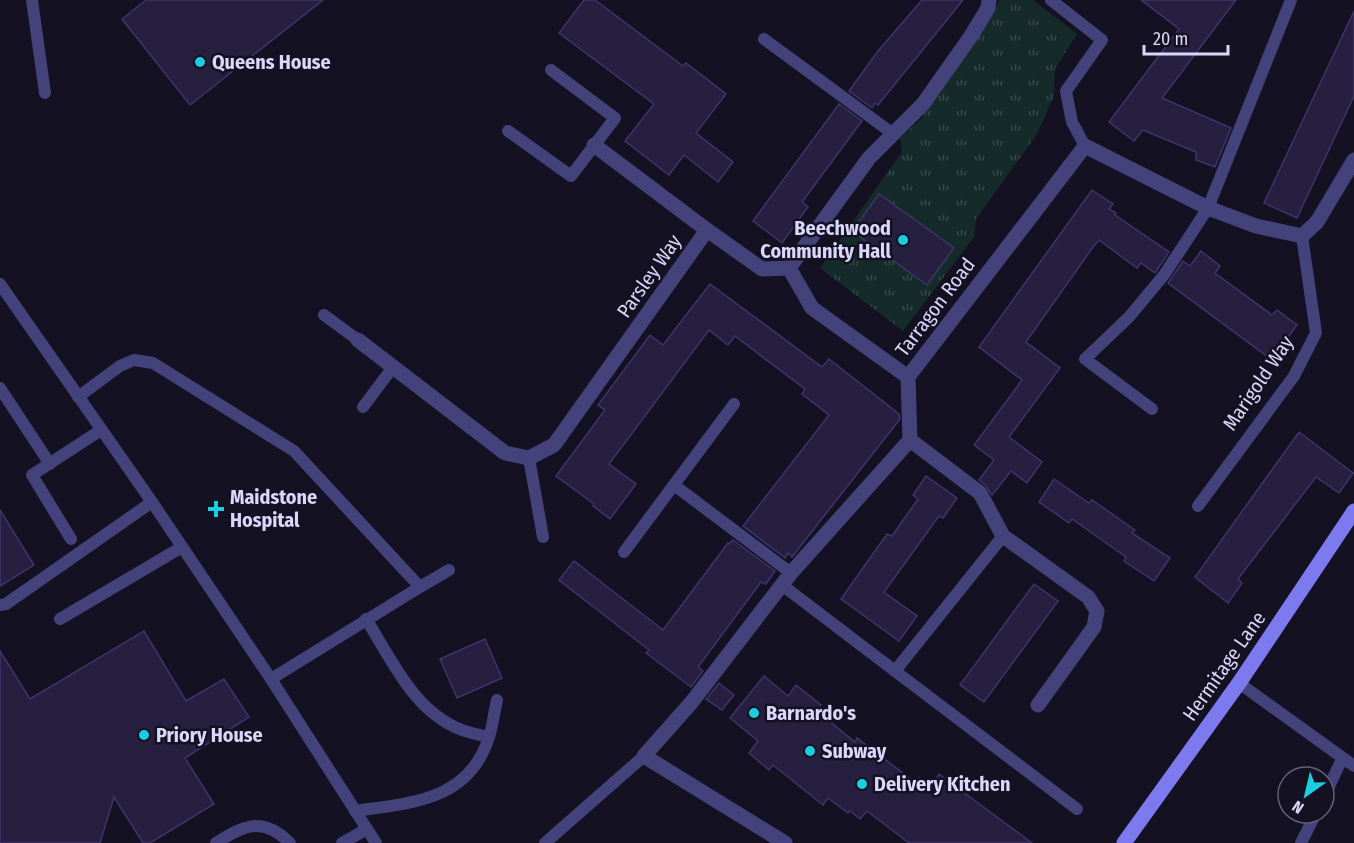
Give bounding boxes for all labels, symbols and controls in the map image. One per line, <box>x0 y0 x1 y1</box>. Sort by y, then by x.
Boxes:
scale bar <box>1144 18 1228 56</box>
text: 20 m <box>1153 28 1188 50</box>
place label: Queens House <box>212 50 331 74</box>
marker: Queens House <box>193 55 207 69</box>
place label: Beechwood Community Hall <box>760 216 892 263</box>
street label: Parsley Way <box>612 230 686 322</box>
marker: Beechwood Community Hall <box>896 233 910 247</box>
street label: Tarragon Road <box>890 253 980 361</box>
street label: Marigold Way <box>1218 331 1298 435</box>
place label: Maidstone Hospital <box>230 485 317 532</box>
marker: Maidstone Hospital <box>207 500 225 518</box>
street label: Hermitage Lane <box>1177 607 1271 725</box>
place label: Barnardo's <box>766 701 856 725</box>
marker: Barnardo's <box>747 706 761 720</box>
place label: Priory House <box>156 723 263 747</box>
marker: Priory House <box>137 728 151 742</box>
place label: Subway <box>822 739 887 763</box>
marker: Subway <box>803 744 817 758</box>
north arrow <box>1276 765 1336 825</box>
place label: Delivery Kitchen <box>874 772 1010 796</box>
marker: Delivery Kitchen <box>855 777 869 791</box>
text: N <box>1289 796 1307 818</box>

